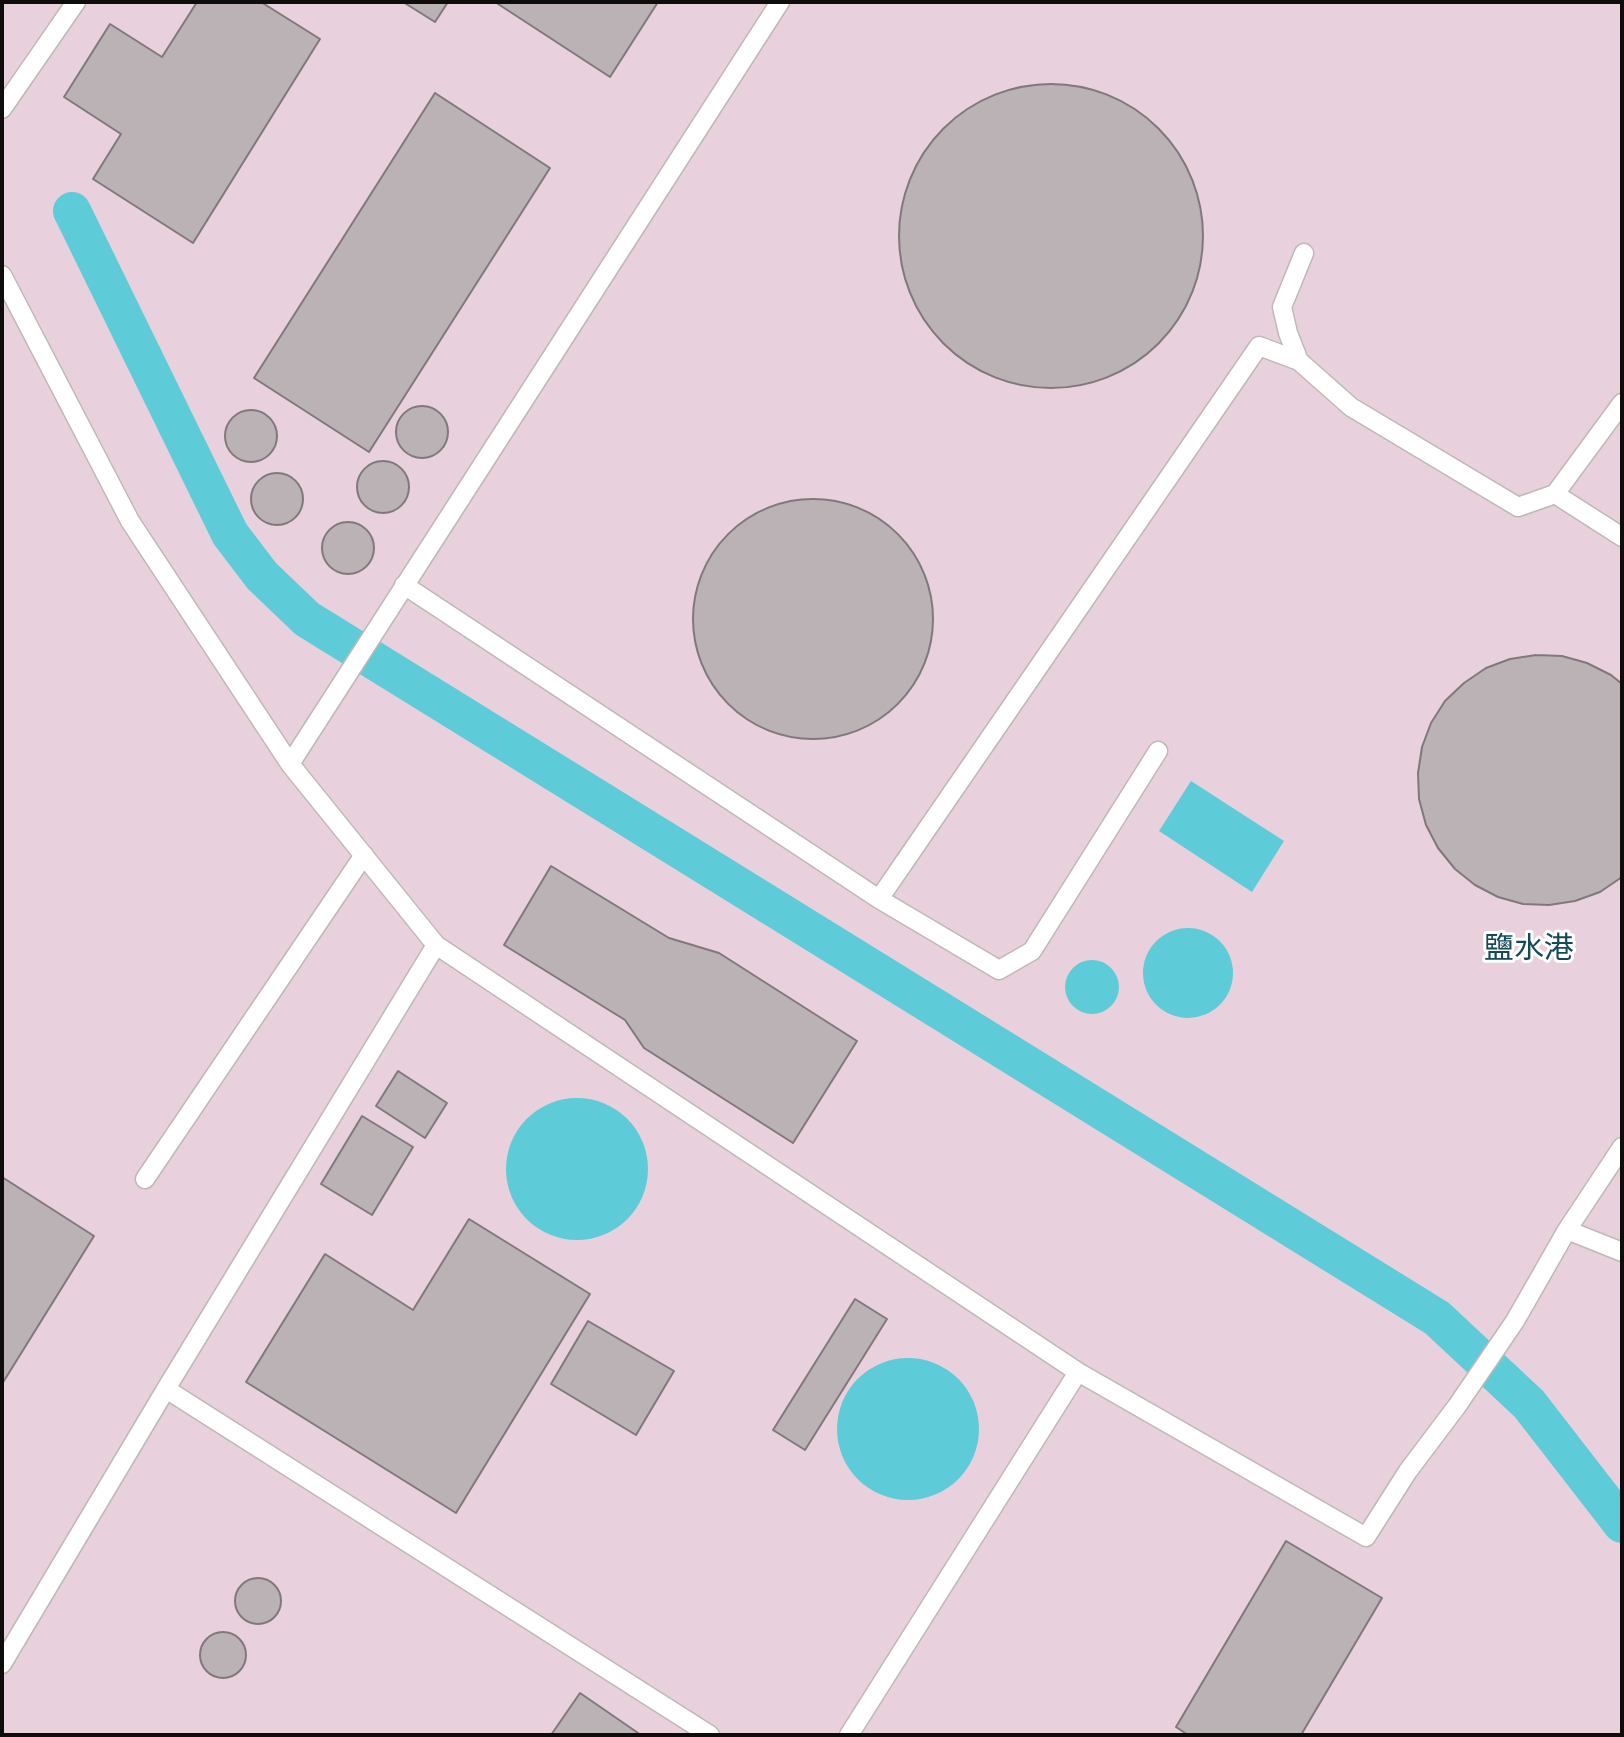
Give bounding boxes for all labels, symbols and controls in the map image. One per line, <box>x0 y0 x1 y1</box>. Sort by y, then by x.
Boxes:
district label: 鹽水港 <box>1484 931 1574 967</box>

